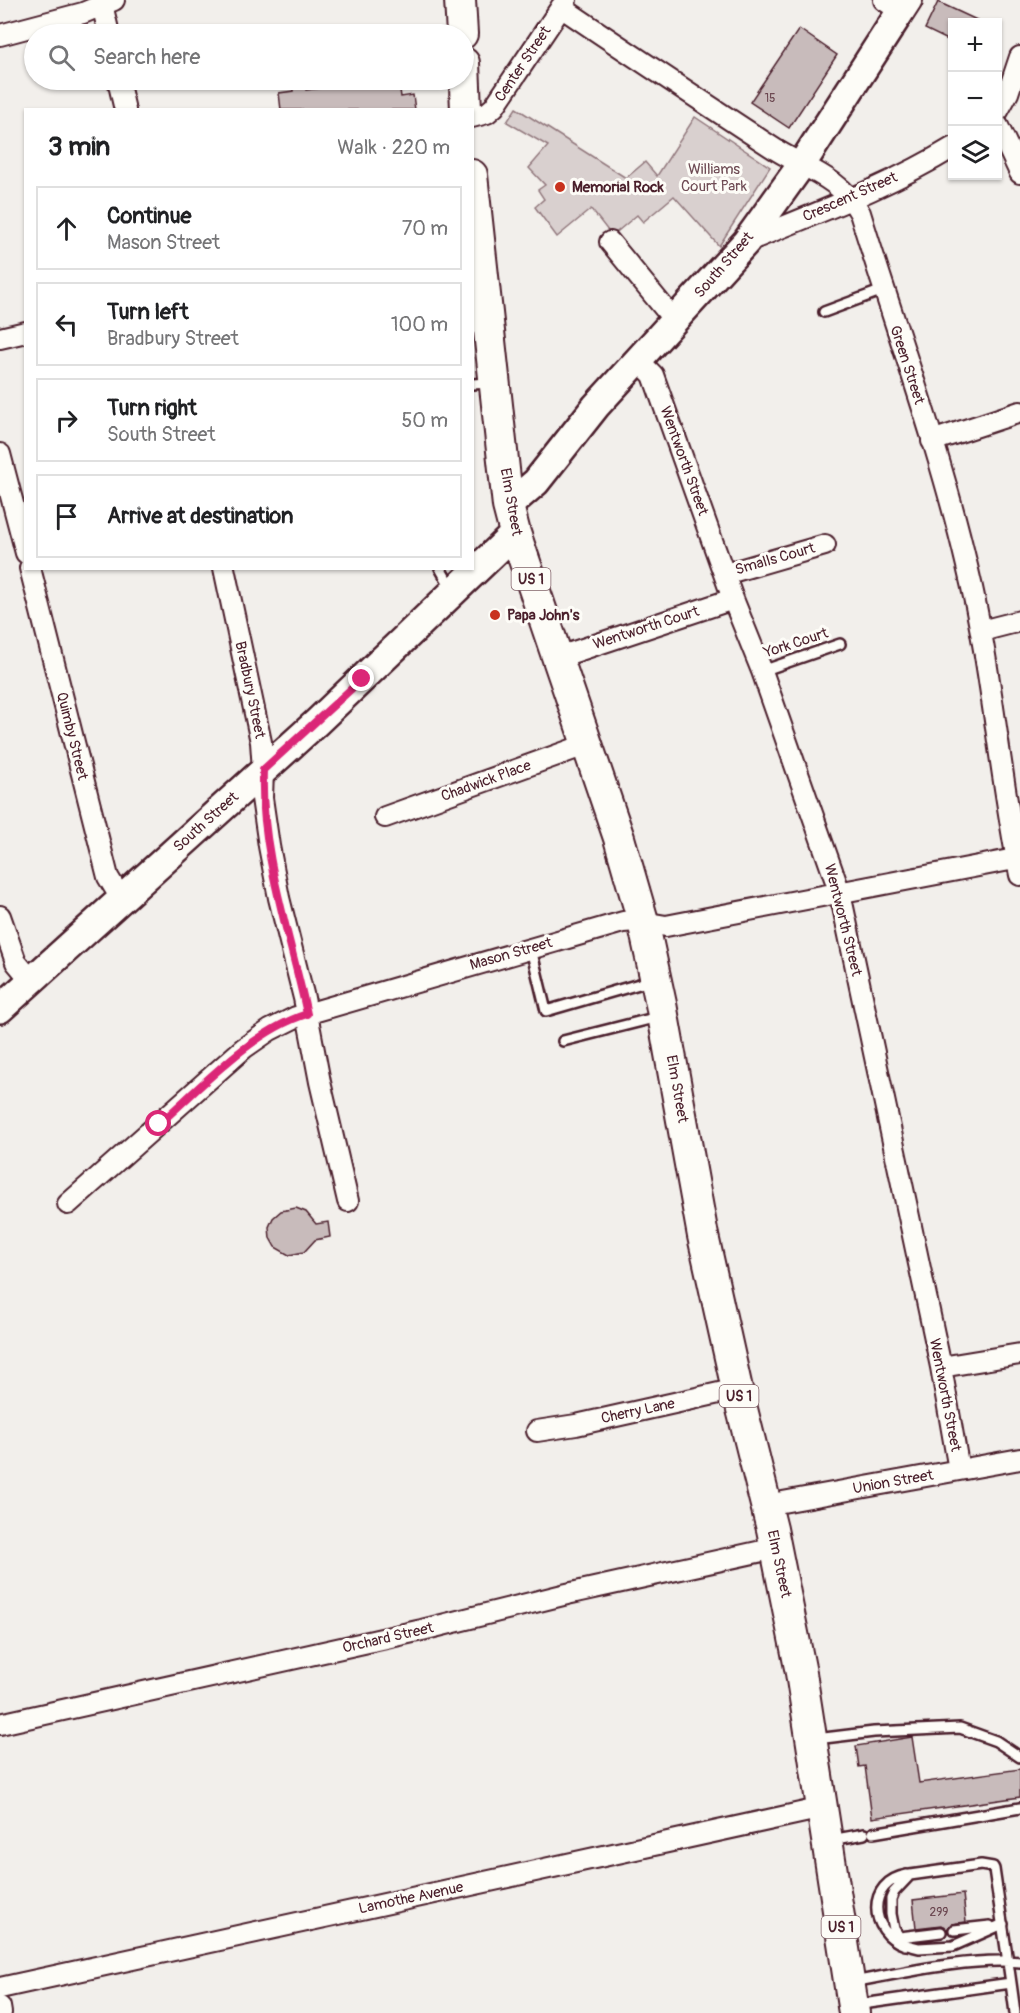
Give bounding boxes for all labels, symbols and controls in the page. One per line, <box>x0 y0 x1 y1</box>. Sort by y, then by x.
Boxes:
map controls <box>948 18 1002 180</box>
button: + <box>948 18 1002 72</box>
street label: Center Street <box>491 22 556 106</box>
search box <box>24 24 474 90</box>
icon: search <box>45 41 78 74</box>
text: Search here <box>93 43 200 71</box>
button: − <box>948 72 1002 126</box>
house number: 15 <box>764 91 776 106</box>
button: layers <box>948 126 1002 180</box>
text: 3 min <box>48 131 110 163</box>
text: Walk · 220 m <box>337 135 450 160</box>
park label: Williams Court Park <box>681 160 748 196</box>
street label: Crescent Street <box>800 167 901 226</box>
place label: Memorial Rock <box>572 178 665 197</box>
marker: Memorial Rock <box>553 180 567 194</box>
text: Continue <box>107 202 191 230</box>
icon: ahead <box>50 212 83 245</box>
text: 70 m <box>402 216 448 241</box>
street label: South Street <box>690 227 758 302</box>
text: Mason Street <box>107 230 220 255</box>
text: Turn left <box>107 298 189 326</box>
icon: left <box>50 308 83 341</box>
text: 100 m <box>391 312 448 337</box>
street label: Green Street <box>885 323 929 408</box>
text: Bradbury Street <box>107 326 239 351</box>
text: Turn right <box>107 394 197 422</box>
icon: right <box>50 404 83 437</box>
street label: Wentworth Street <box>655 404 713 519</box>
text: 50 m <box>401 408 448 433</box>
text: South Street <box>107 422 215 447</box>
street label: Elm Street <box>496 467 526 538</box>
icon: arrive <box>50 500 83 533</box>
text: Arrive at destination <box>107 502 293 530</box>
street label: Smalls Court <box>733 538 818 579</box>
road number: US 1 <box>512 568 550 590</box>
street label: Wentworth Court <box>591 602 702 654</box>
place label: Papa John's <box>507 606 580 625</box>
marker: Papa John's <box>488 608 502 622</box>
street label: York Court <box>760 623 831 663</box>
street label: Bradbury Street <box>230 640 270 741</box>
route end <box>348 665 374 691</box>
street label: Quimby Street <box>52 690 92 783</box>
street label: Chadwick Place <box>438 756 534 806</box>
street label: South Street <box>169 787 243 856</box>
street label: Wentworth Street <box>820 862 866 979</box>
street label: Mason Street <box>468 933 555 975</box>
street label: Elm Street <box>662 1054 692 1125</box>
route start <box>145 1110 171 1136</box>
street label: Wentworth Street <box>925 1337 965 1454</box>
road number: US 1 <box>720 1385 758 1407</box>
street label: Cherry Lane <box>599 1394 677 1428</box>
street label: Union Street <box>851 1465 936 1498</box>
street label: Elm Street <box>763 1528 796 1600</box>
street label: Orchard Street <box>341 1618 436 1658</box>
street label: Lamothe Avenue <box>357 1877 466 1918</box>
house number: 299 <box>929 1905 949 1920</box>
road number: US 1 <box>822 1916 860 1938</box>

